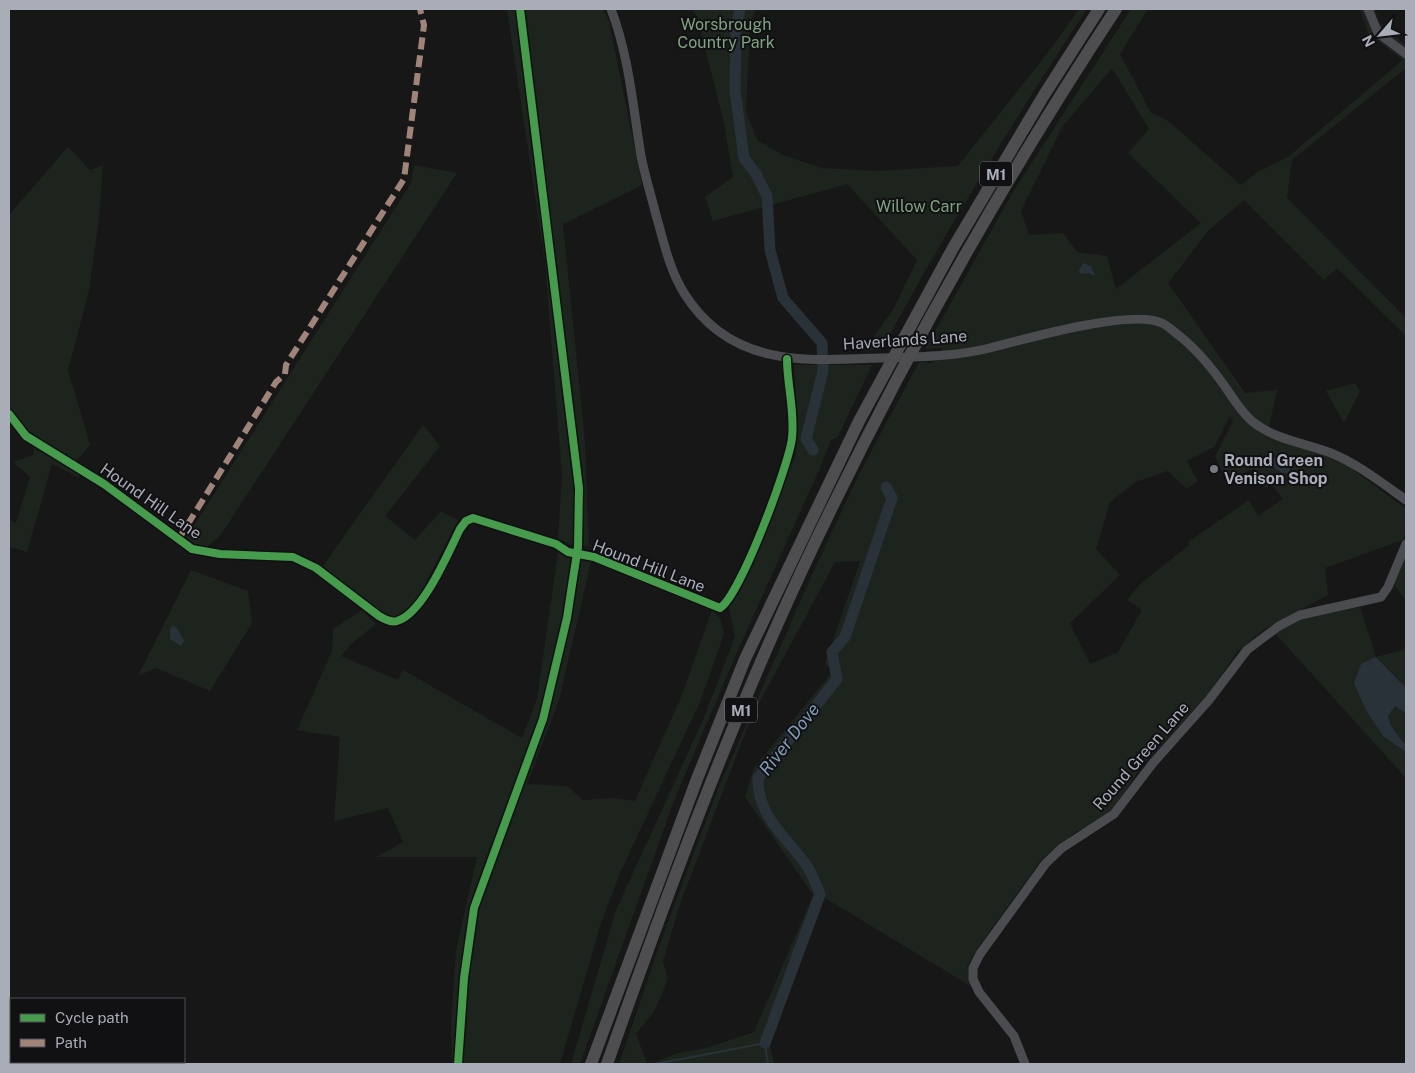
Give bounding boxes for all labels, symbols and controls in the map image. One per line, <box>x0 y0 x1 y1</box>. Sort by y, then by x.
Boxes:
north arrow <box>1355 10 1405 60</box>
park label: Worsbrough Country Park <box>677 15 775 52</box>
text: N <box>1359 33 1378 50</box>
road number: M1 <box>980 162 1012 186</box>
park label: Willow Carr <box>876 197 962 216</box>
street label: Haverlands Lane <box>842 326 968 354</box>
place label: Round Green Venison Shop <box>1224 451 1328 488</box>
street label: Hound Hill Lane <box>97 459 205 543</box>
marker: Round Green Venison Shop <box>1208 463 1220 475</box>
street label: Hound Hill Lane <box>590 536 708 596</box>
road number: M1 <box>725 698 757 722</box>
street label: Round Green Lane <box>1089 698 1193 814</box>
water label: River Dove <box>754 699 824 779</box>
legend <box>10 998 185 1063</box>
text: Cycle path <box>55 1009 129 1026</box>
text: Path <box>55 1034 87 1051</box>

